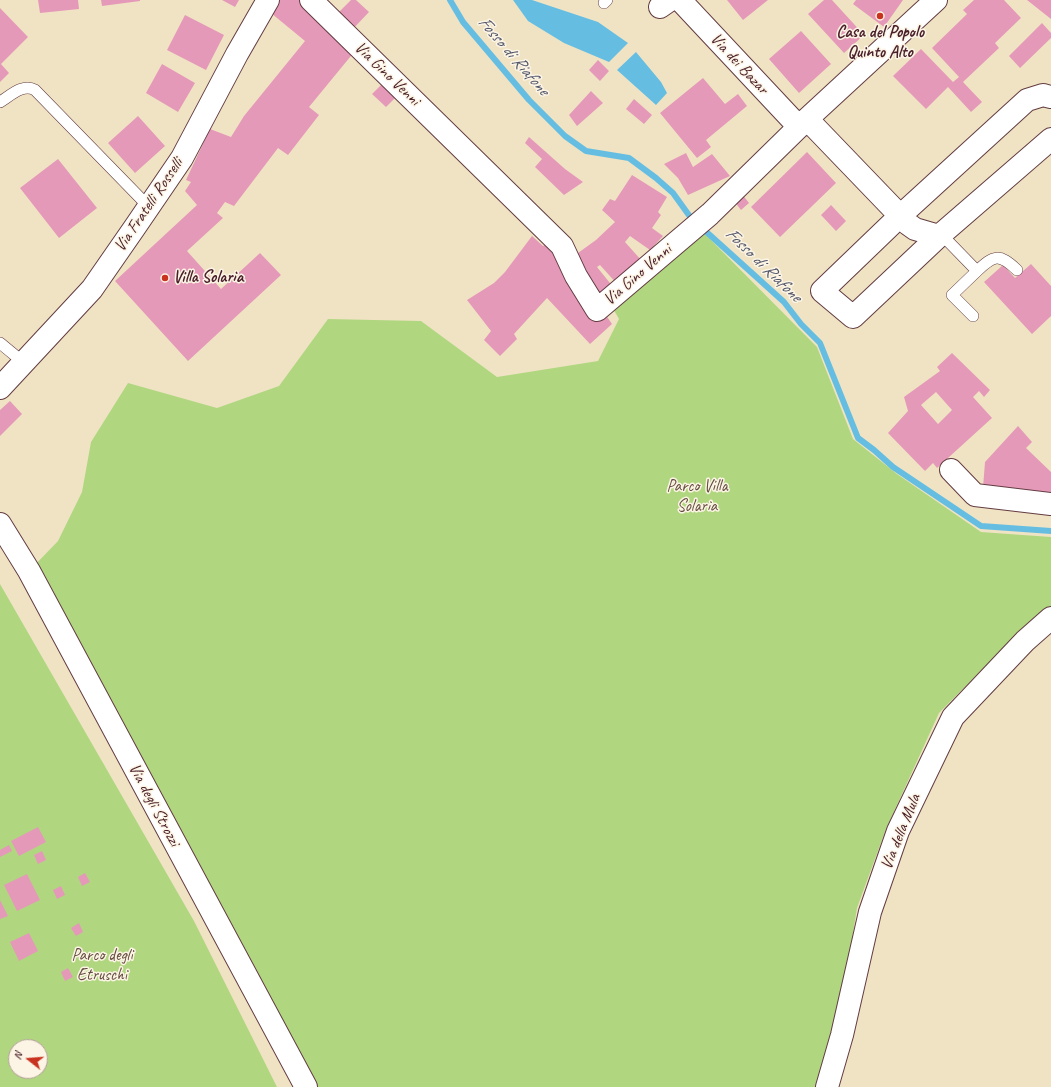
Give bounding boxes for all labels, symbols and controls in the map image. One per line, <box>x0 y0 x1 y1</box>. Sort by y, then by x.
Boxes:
marker: Casa del Popolo Quinto Alto <box>875 11 885 21</box>
water label: Fosso di Riafone <box>473 12 553 100</box>
place label: Casa del Popolo Quinto Alto <box>836 23 924 63</box>
street label: Via dei Bazar <box>705 29 773 99</box>
street label: Via Gino Venni <box>350 38 424 110</box>
street label: Via Fratelli Rosselli <box>110 154 188 256</box>
water label: Fosso di Riafone <box>720 223 806 307</box>
street label: Via Gino Venni <box>600 240 676 310</box>
place label: Villa Solaria <box>173 268 243 288</box>
marker: Villa Solaria <box>160 273 170 283</box>
park label: Parco Villa Solaria <box>667 477 727 517</box>
street label: Via degli Strozzi <box>124 760 184 850</box>
street label: Via della Mula <box>877 791 925 873</box>
park label: Parco degli Etruschi <box>71 946 133 986</box>
north arrow <box>8 1039 48 1079</box>
text: N <box>10 1050 25 1061</box>

